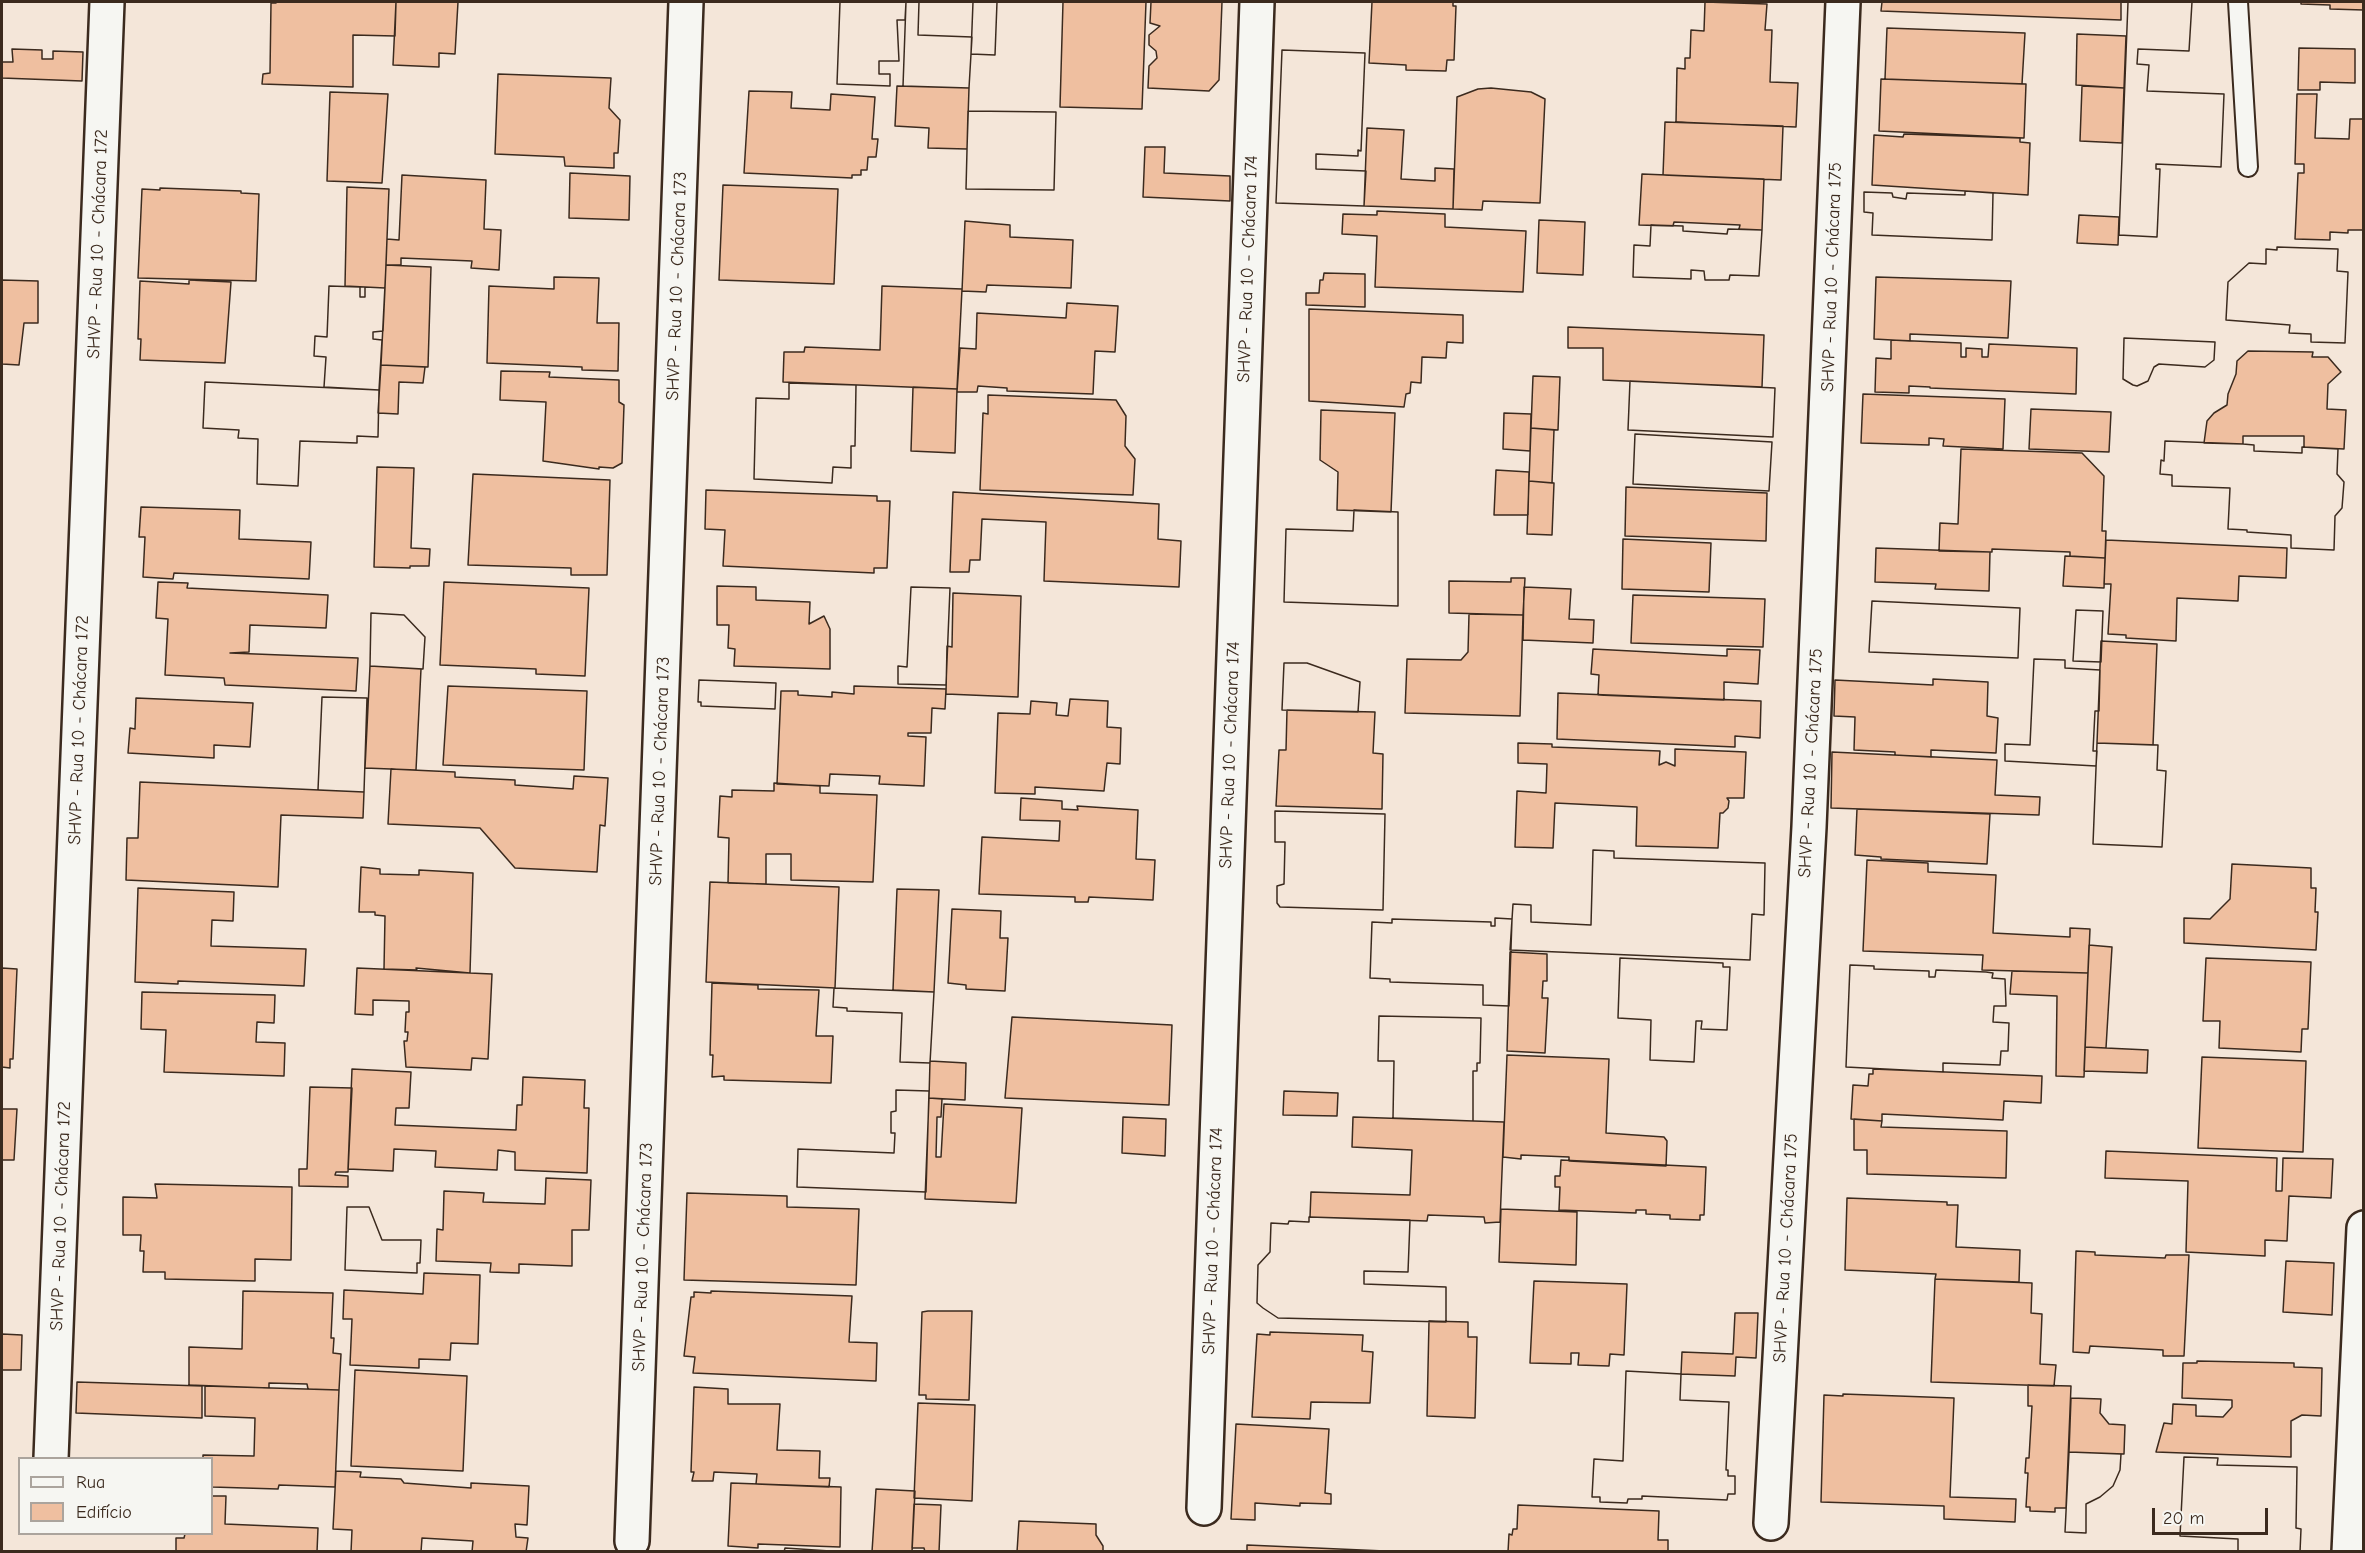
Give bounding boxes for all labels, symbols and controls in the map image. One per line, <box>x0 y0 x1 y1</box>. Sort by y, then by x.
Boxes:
street label: SHVP - Rua 10 - Chácara 172 <box>83 129 113 359</box>
street label: SHVP - Rua 10 - Chácara 174 <box>1233 155 1263 383</box>
street label: SHVP - Rua 10 - Chácara 175 <box>1817 162 1847 392</box>
street label: SHVP - Rua 10 - Chácara 173 <box>662 171 692 401</box>
street label: SHVP - Rua 10 - Chácara 172 <box>64 615 94 845</box>
street label: SHVP - Rua 10 - Chácara 174 <box>1215 641 1245 869</box>
street label: SHVP - Rua 10 - Chácara 175 <box>1794 648 1828 878</box>
street label: SHVP - Rua 10 - Chácara 173 <box>645 656 675 886</box>
street label: SHVP - Rua 10 - Chácara 172 <box>46 1101 76 1331</box>
street label: SHVP - Rua 10 - Chácara 174 <box>1198 1127 1228 1355</box>
street label: SHVP - Rua 10 - Chácara 175 <box>1769 1133 1803 1363</box>
street label: SHVP - Rua 10 - Chácara 173 <box>628 1142 658 1372</box>
legend <box>18 1457 213 1535</box>
text: Rua <box>76 1472 105 1493</box>
scale bar <box>2155 1496 2270 1534</box>
text: Edifício <box>76 1502 132 1523</box>
text: 20 m <box>2163 1508 2204 1529</box>

